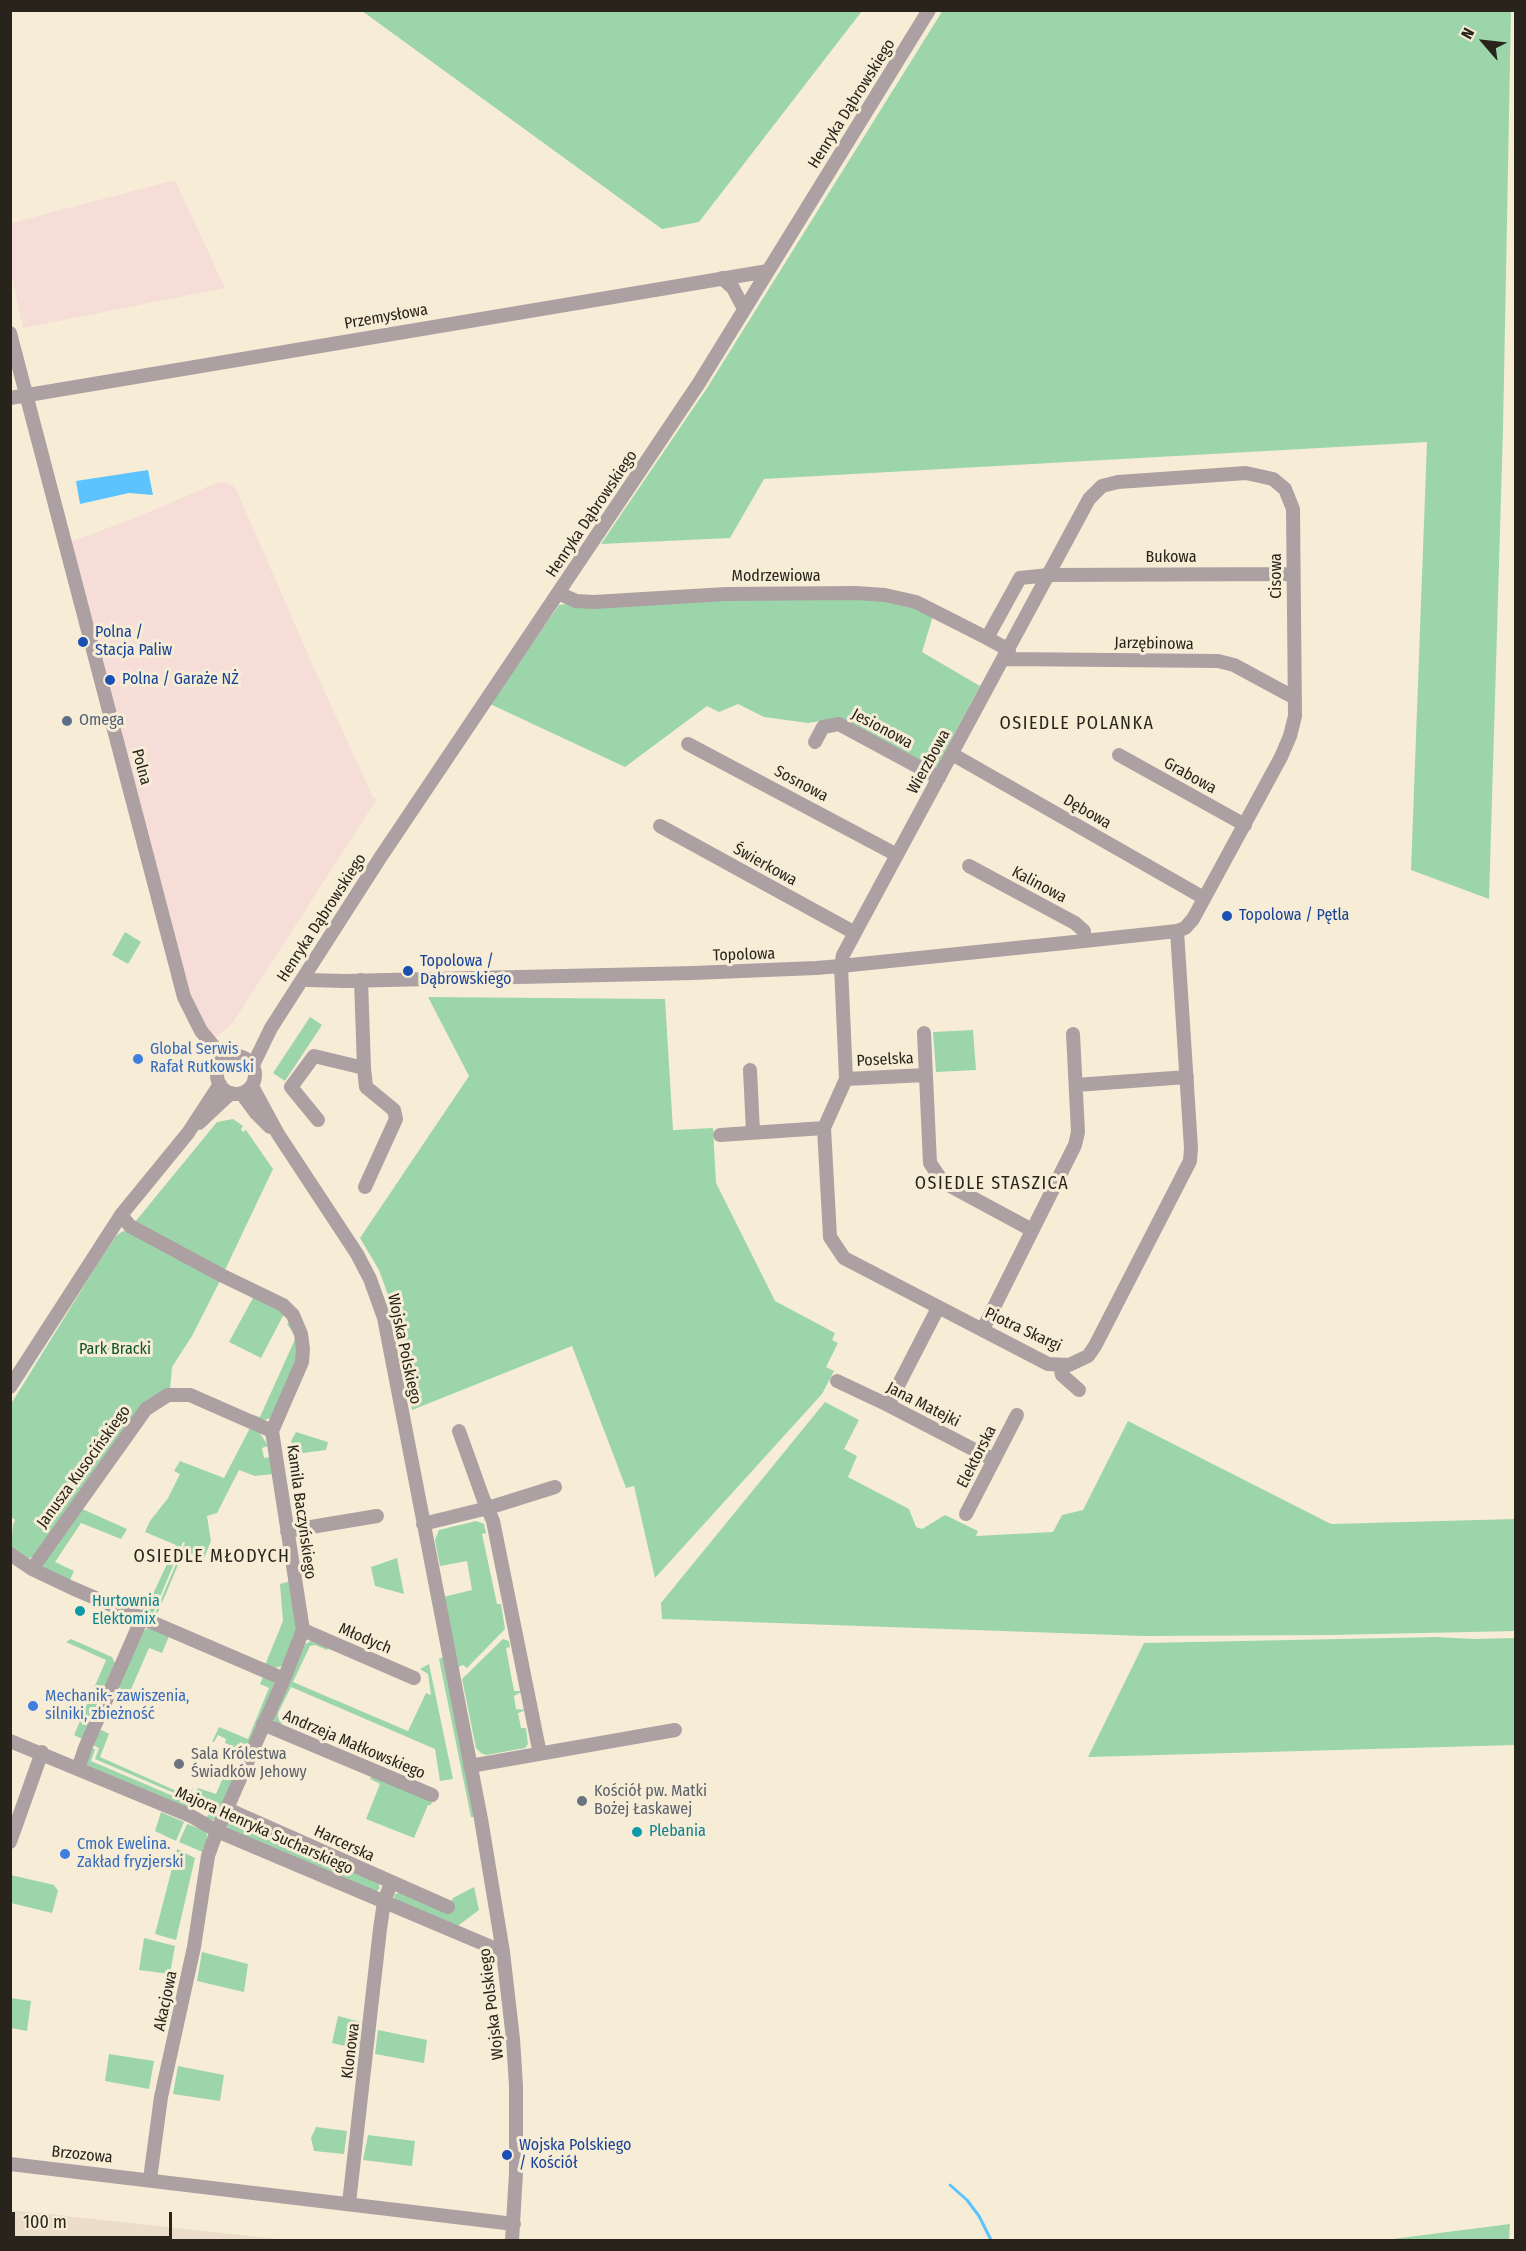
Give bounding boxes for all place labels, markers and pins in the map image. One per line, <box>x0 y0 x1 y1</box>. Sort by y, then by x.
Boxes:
place label: Polna / Stacja Paliw <box>95 623 172 661</box>
marker: Polna / Stacja Paliw <box>76 635 90 649</box>
place label: Polna / Garaże NŻ <box>122 670 239 690</box>
marker: Polna / Garaże NŻ <box>103 673 117 687</box>
place label: Omega <box>79 711 124 731</box>
marker: Omega <box>60 714 74 728</box>
place label: Topolowa / Pętla <box>1239 906 1349 926</box>
marker: Topolowa / Pętla <box>1220 909 1234 923</box>
place label: Topolowa / Dąbrowskiego <box>420 952 511 990</box>
marker: Topolowa / Dąbrowskiego <box>401 964 415 978</box>
place label: Global Serwis Rafał Rutkowski <box>150 1040 254 1078</box>
marker: Global Serwis Rafał Rutkowski <box>131 1052 145 1066</box>
place label: Hurtownia Elektomix <box>92 1592 160 1630</box>
marker: Hurtownia Elektomix <box>73 1604 87 1618</box>
place label: Mechanik- zawiszenia, silniki, zbieżność <box>45 1687 189 1725</box>
marker: Mechanik- zawiszenia, silniki, zbieżność <box>26 1699 40 1713</box>
place label: Sala Królestwa Świadków Jehowy <box>191 1745 307 1783</box>
marker: Sala Królestwa Świadków Jehowy <box>172 1757 186 1771</box>
place label: Kościół pw. Matki Bożej Łaskawej <box>594 1782 707 1820</box>
marker: Kościół pw. Matki Bożej Łaskawej <box>575 1794 589 1808</box>
place label: Plebania <box>649 1822 706 1842</box>
marker: Plebania <box>630 1825 644 1839</box>
place label: Cmok Ewelina. Zakład fryzjerski <box>77 1835 184 1873</box>
marker: Cmok Ewelina. Zakład fryzjerski <box>58 1847 72 1861</box>
place label: Wojska Polskiego / Kościół <box>519 2136 631 2174</box>
marker: Wojska Polskiego / Kościół <box>500 2148 514 2162</box>

